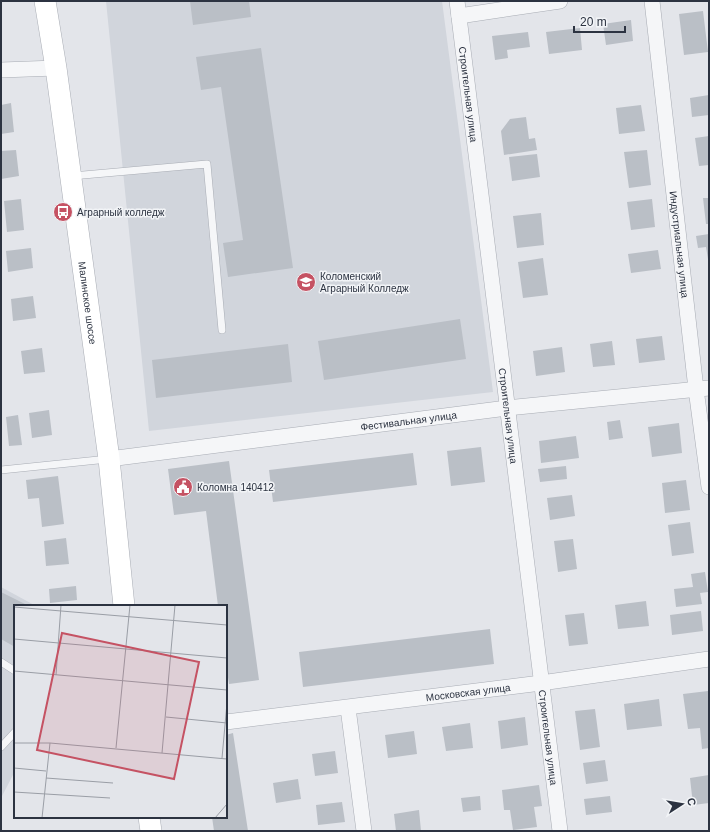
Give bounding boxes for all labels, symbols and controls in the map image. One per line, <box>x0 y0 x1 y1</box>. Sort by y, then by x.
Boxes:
scale bar <box>574 8 625 34</box>
text: 20 m <box>580 15 607 29</box>
street label: Строительная улица <box>457 46 480 143</box>
street label: Индустриальная улица <box>668 190 691 299</box>
bus stop icon: Аграрный колледж <box>52 201 74 223</box>
place label: Аграрный колледж <box>77 207 165 218</box>
street label: Малинское шоссе <box>76 261 98 346</box>
school or university icon: Коломенский Аграрный Колледж <box>295 271 317 293</box>
place label: Коломенский Аграрный Колледж <box>320 271 409 294</box>
street label: Строительная улица <box>497 368 519 465</box>
street label: Фестивальная улица <box>360 409 458 433</box>
public building icon: Коломна 140412 <box>172 476 194 498</box>
place label: Коломна 140412 <box>197 482 274 493</box>
inset map <box>14 605 227 818</box>
street label: Московская улица <box>425 682 512 703</box>
street label: Строительная улица <box>537 689 559 786</box>
north arrow <box>662 784 702 824</box>
text: С <box>685 797 698 807</box>

